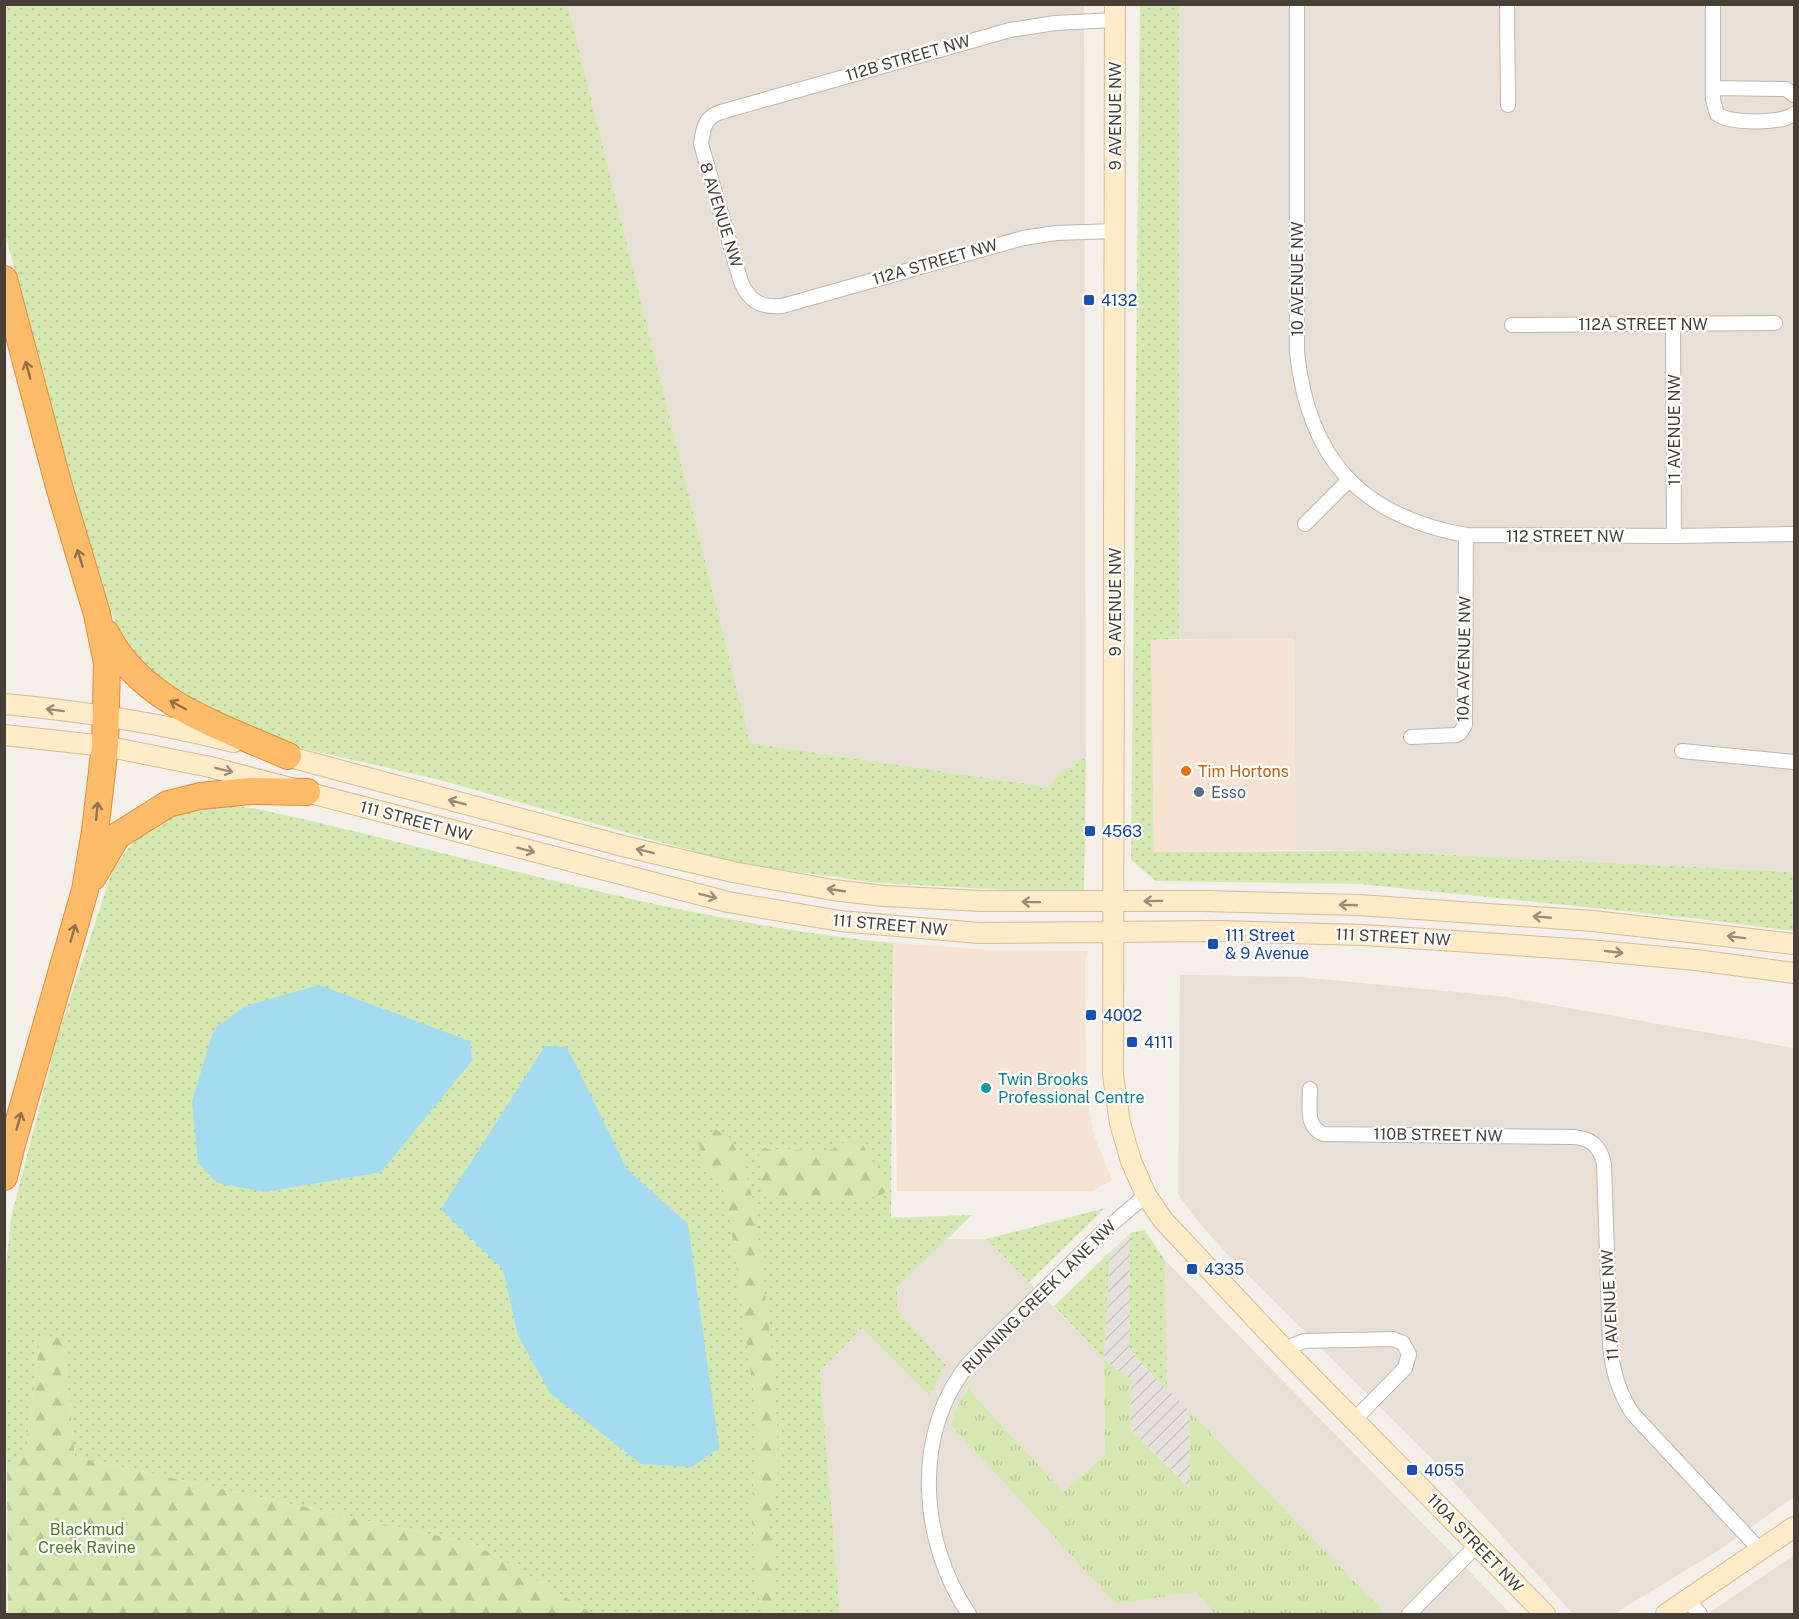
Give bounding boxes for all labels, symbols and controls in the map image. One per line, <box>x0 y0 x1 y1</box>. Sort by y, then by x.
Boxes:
street label: 112B STREET NW <box>843 31 973 85</box>
street label: 9 AVENUE NW <box>1106 62 1125 170</box>
street label: 8 AVENUE NW <box>696 160 746 270</box>
street label: 10 AVENUE NW <box>1288 222 1307 336</box>
street label: 112A STREET NW <box>870 235 1000 289</box>
place label: 4132 <box>1101 291 1137 310</box>
marker: 4132 <box>1082 293 1096 307</box>
street label: 112A STREET NW <box>1578 315 1708 334</box>
one-way arrow <box>22 361 34 380</box>
street label: 11 AVENUE NW <box>1665 374 1684 486</box>
street label: 112 STREET NW <box>1506 527 1624 546</box>
street label: 9 AVENUE NW <box>1106 548 1125 656</box>
one-way arrow <box>74 549 85 568</box>
street label: 10A AVENUE NW <box>1453 596 1475 722</box>
one-way arrow <box>170 699 187 711</box>
one-way arrow <box>46 704 66 715</box>
place label: Tim Hortons <box>1198 762 1289 781</box>
marker: Tim Hortons <box>1179 764 1193 778</box>
one-way arrow <box>214 765 233 777</box>
place label: Esso <box>1211 783 1246 802</box>
marker: Esso <box>1192 785 1206 799</box>
one-way arrow <box>448 795 467 807</box>
street label: 111 STREET NW <box>358 797 474 845</box>
one-way arrow <box>92 802 103 822</box>
place label: 4563 <box>1102 822 1142 841</box>
marker: 4563 <box>1083 824 1097 838</box>
one-way arrow <box>516 844 535 856</box>
one-way arrow <box>636 844 655 856</box>
one-way arrow <box>827 884 847 895</box>
one-way arrow <box>698 891 717 903</box>
one-way arrow <box>1021 896 1041 908</box>
one-way arrow <box>1143 896 1163 907</box>
one-way arrow <box>1338 899 1358 910</box>
street label: 111 STREET NW <box>832 911 948 939</box>
one-way arrow <box>1533 911 1553 922</box>
one-way arrow <box>68 924 79 943</box>
street label: 111 STREET NW <box>1335 925 1451 949</box>
place label: 111 Street & 9 Avenue <box>1225 926 1309 963</box>
one-way arrow <box>1727 931 1747 942</box>
marker: 111 Street & 9 Avenue <box>1206 937 1220 951</box>
one-way arrow <box>1603 947 1623 958</box>
place label: 4002 <box>1103 1006 1142 1025</box>
marker: 4002 <box>1084 1008 1098 1022</box>
place label: 4111 <box>1144 1033 1174 1052</box>
marker: 4111 <box>1125 1035 1139 1049</box>
place label: Twin Brooks Professional Centre <box>998 1070 1145 1107</box>
marker: Twin Brooks Professional Centre <box>979 1081 993 1095</box>
one-way arrow <box>14 1112 25 1131</box>
street label: 110B STREET NW <box>1373 1124 1503 1146</box>
street label: RUNNING CREEK LANE NW <box>958 1216 1120 1378</box>
street label: 11 AVENUE NW <box>1598 1249 1622 1361</box>
place label: 4335 <box>1204 1260 1244 1279</box>
marker: 4335 <box>1185 1262 1199 1276</box>
place label: 4055 <box>1424 1461 1464 1480</box>
marker: 4055 <box>1405 1463 1419 1477</box>
street label: 110A STREET NW <box>1423 1490 1527 1596</box>
park label: Blackmud Creek Ravine <box>38 1520 136 1557</box>

